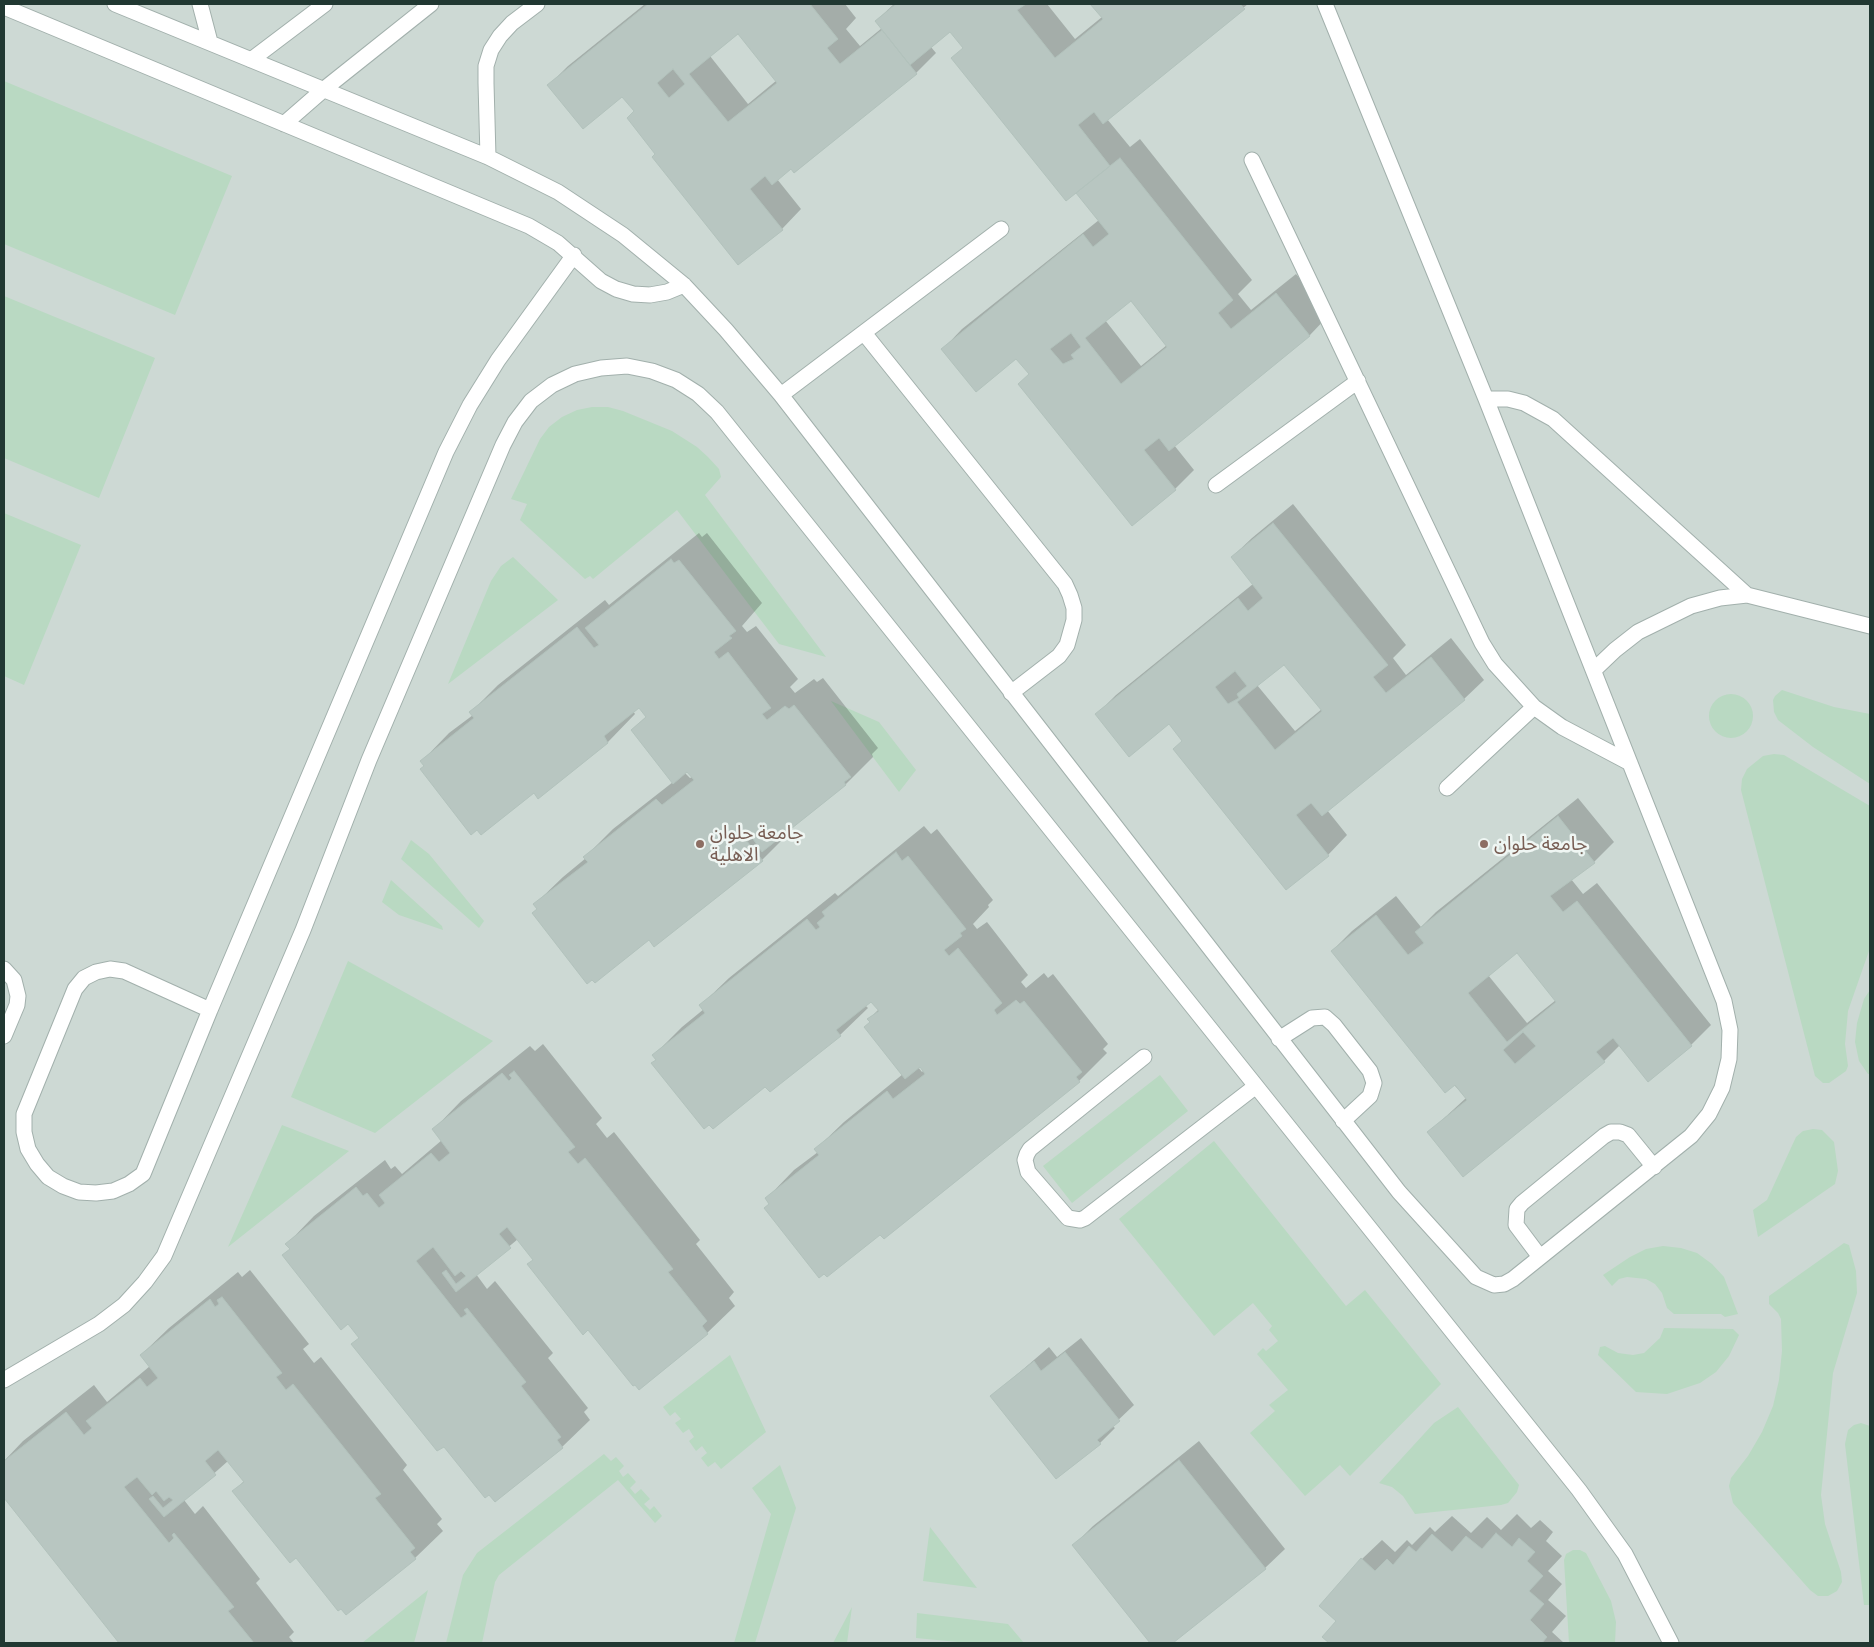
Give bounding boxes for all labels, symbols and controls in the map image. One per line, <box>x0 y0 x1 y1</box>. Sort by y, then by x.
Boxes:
place label: جامعة حلوان الاهلية <box>710 822 803 866</box>
place label: جامعة حلوان <box>1494 833 1587 855</box>
marker: جامعة حلوان الاهلية <box>694 838 706 850</box>
marker: جامعة حلوان <box>1478 838 1490 850</box>

